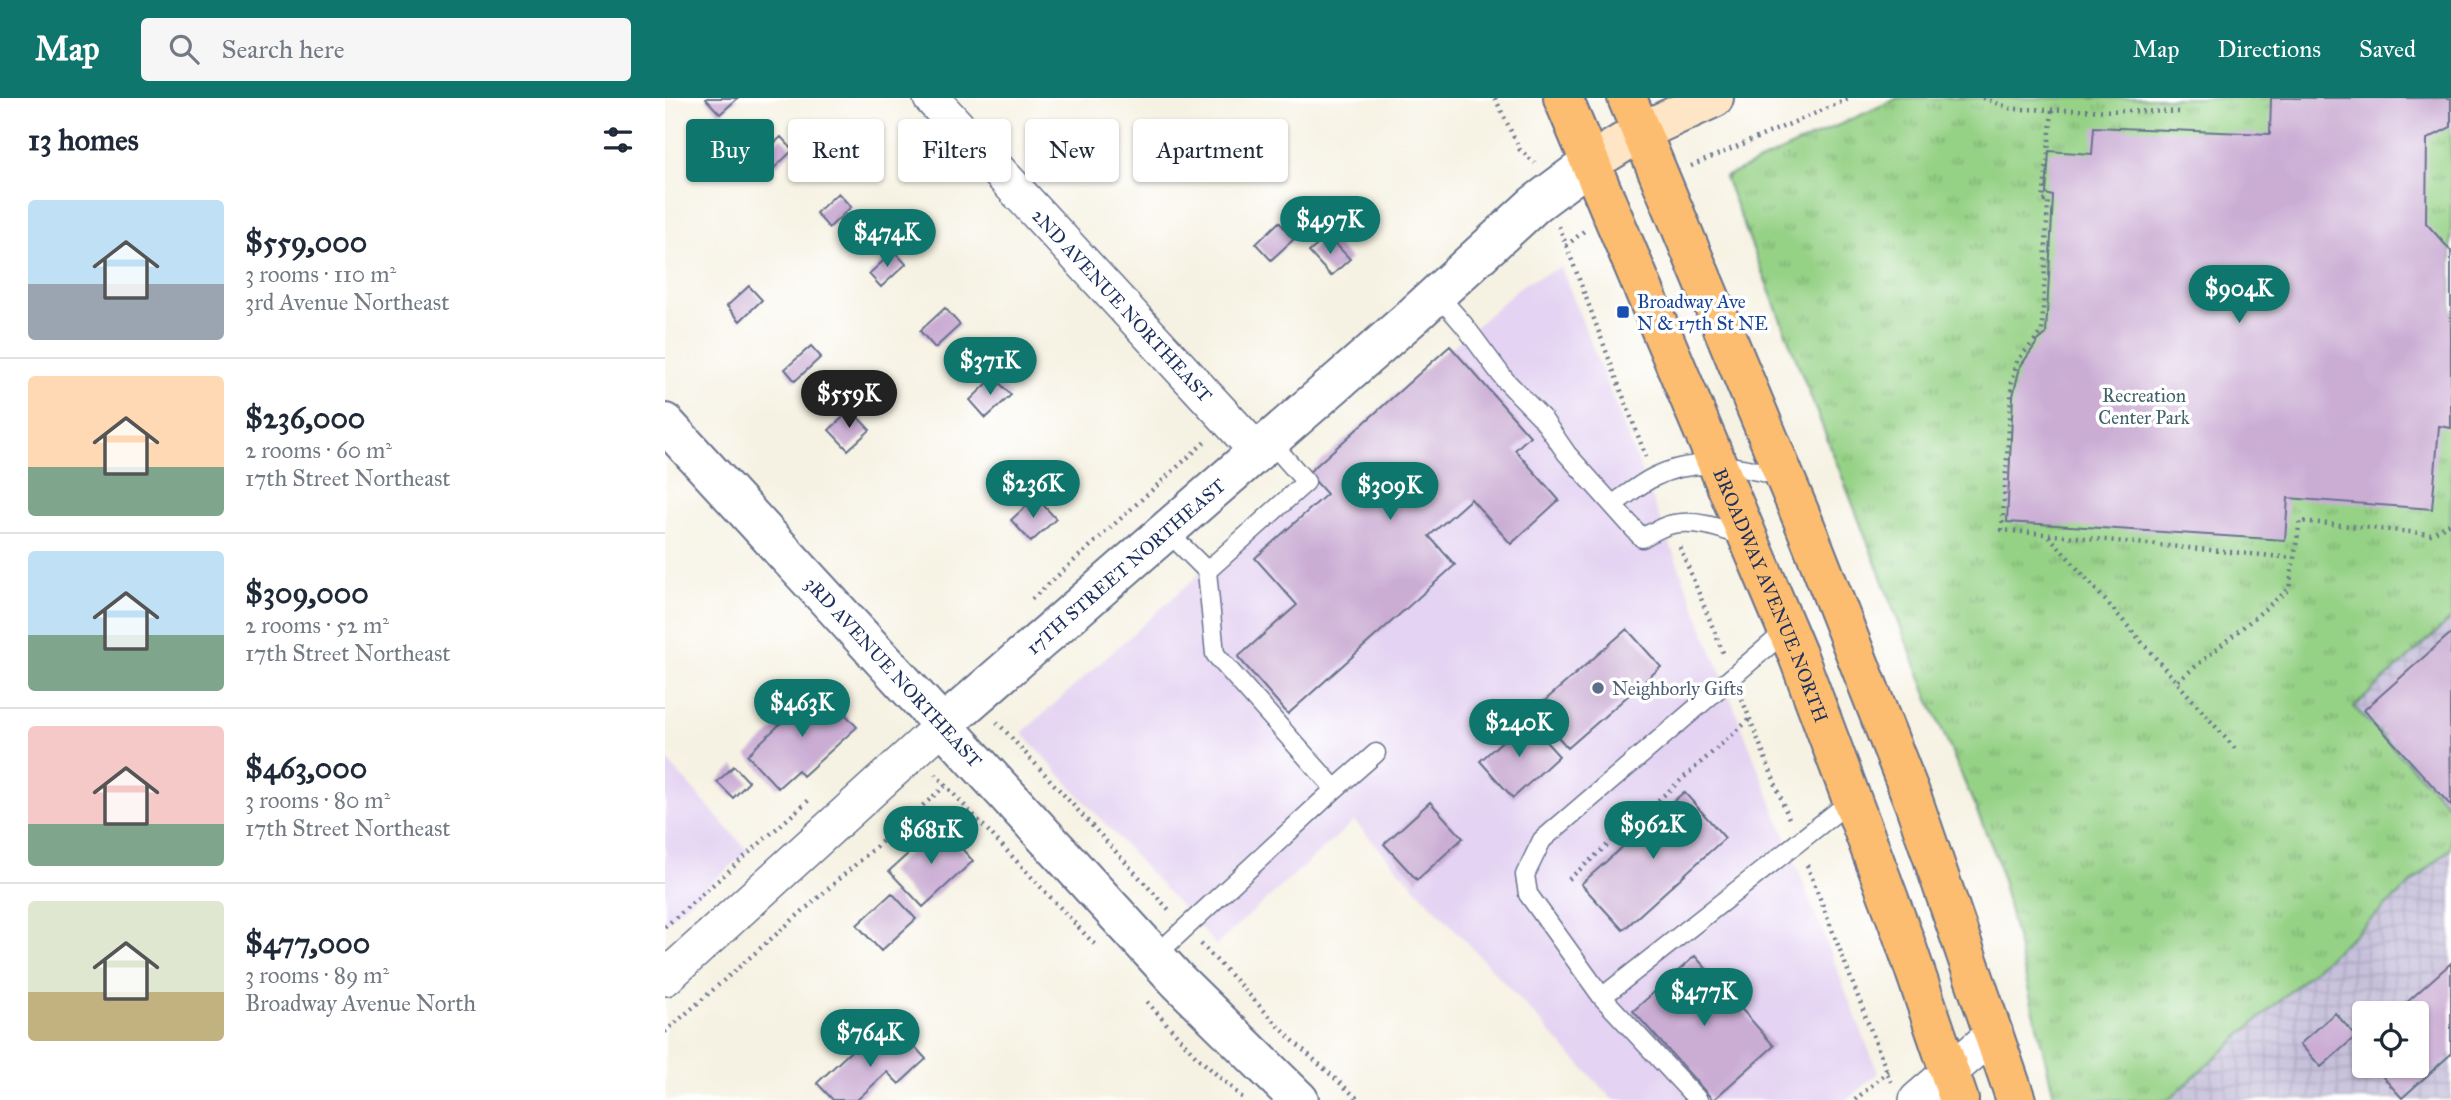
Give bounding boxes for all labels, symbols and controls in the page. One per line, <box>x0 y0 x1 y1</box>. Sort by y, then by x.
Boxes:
search box <box>141 18 631 81</box>
text: Map <box>35 29 99 69</box>
icon: search <box>165 30 203 68</box>
text: Search here <box>221 33 345 65</box>
text: Map <box>2133 34 2180 64</box>
text: Directions <box>2218 34 2321 64</box>
text: Saved <box>2359 34 2416 64</box>
chip: Buy <box>686 119 774 182</box>
chip: Rent <box>788 119 884 182</box>
chip: Filters <box>898 119 1011 182</box>
chip: New <box>1025 119 1119 182</box>
chip: Apartment <box>1133 119 1288 182</box>
icon: filters <box>599 121 637 159</box>
text: 13 homes <box>28 122 139 158</box>
pin: $497K <box>1281 197 1379 256</box>
street label: 2ND AVENUE NORTHEAST <box>1027 204 1217 407</box>
text: $497K <box>1296 205 1364 233</box>
pin: $474K <box>838 209 936 269</box>
text: $474K <box>854 218 920 246</box>
text: $559,000 <box>245 224 367 260</box>
icon: home <box>84 228 168 312</box>
text: 3 rooms · 110 m² <box>245 260 396 288</box>
pin: $904K <box>2190 266 2288 325</box>
text: $904K <box>2205 274 2273 302</box>
text: 3rd Avenue Northeast <box>245 288 449 316</box>
place label: Broadway Ave N & 17th St NE <box>1637 290 1768 335</box>
marker: Broadway Ave N & 17th St NE <box>1615 304 1631 320</box>
pin: $371K <box>941 338 1039 397</box>
text: $371K <box>960 346 1020 374</box>
pin: $559K <box>800 370 898 430</box>
text: $559K <box>817 379 881 407</box>
park label: Recreation Center Park <box>2098 384 2190 429</box>
text: $236,000 <box>245 400 365 436</box>
icon: home <box>84 404 168 488</box>
text: 2 rooms · 60 m² <box>245 436 392 464</box>
pin: $236K <box>984 460 1082 520</box>
pin: $309K <box>1341 462 1439 522</box>
text: 17th Street Northeast <box>245 464 450 492</box>
street label: BROADWAY AVENUE NORTH <box>1708 465 1833 726</box>
text: $236K <box>1002 469 1064 497</box>
text: $309K <box>1357 471 1423 499</box>
street label: 17TH STREET NORTHEAST <box>1022 474 1230 659</box>
street label: 3RD AVENUE NORTHEAST <box>800 572 987 772</box>
text: $309,000 <box>245 575 369 611</box>
icon: home <box>84 579 168 663</box>
text: 2 rooms · 52 m² <box>245 611 389 639</box>
text: 17th Street Northeast <box>245 639 450 667</box>
place label: Neighborly Gifts <box>1612 677 1743 701</box>
pin: $463K <box>753 680 851 739</box>
marker: Neighborly Gifts <box>1590 680 1606 696</box>
text: $463K <box>770 688 834 716</box>
pin: $240K <box>1470 700 1568 759</box>
text: $240K <box>1485 708 1553 736</box>
text: $463,000 <box>245 750 367 786</box>
icon: home <box>84 754 168 838</box>
text: 3 rooms · 80 m² <box>245 786 390 814</box>
pin: $962K <box>1604 802 1702 861</box>
pin: $681K <box>882 806 980 866</box>
text: $962K <box>1620 810 1686 838</box>
text: 17th Street Northeast <box>245 814 450 842</box>
text: $681K <box>899 815 963 843</box>
text: $477,000 <box>245 925 370 961</box>
icon: home <box>84 929 168 1013</box>
text: 3 rooms · 89 m² <box>245 961 389 989</box>
pin: $477K <box>1655 968 1753 1028</box>
text: $477K <box>1671 977 1737 1005</box>
text: Broadway Avenue North <box>245 989 476 1017</box>
map controls <box>2352 1001 2429 1078</box>
button: locate <box>2352 1001 2429 1078</box>
pin: $764K <box>821 1010 919 1069</box>
text: $764K <box>837 1018 903 1046</box>

